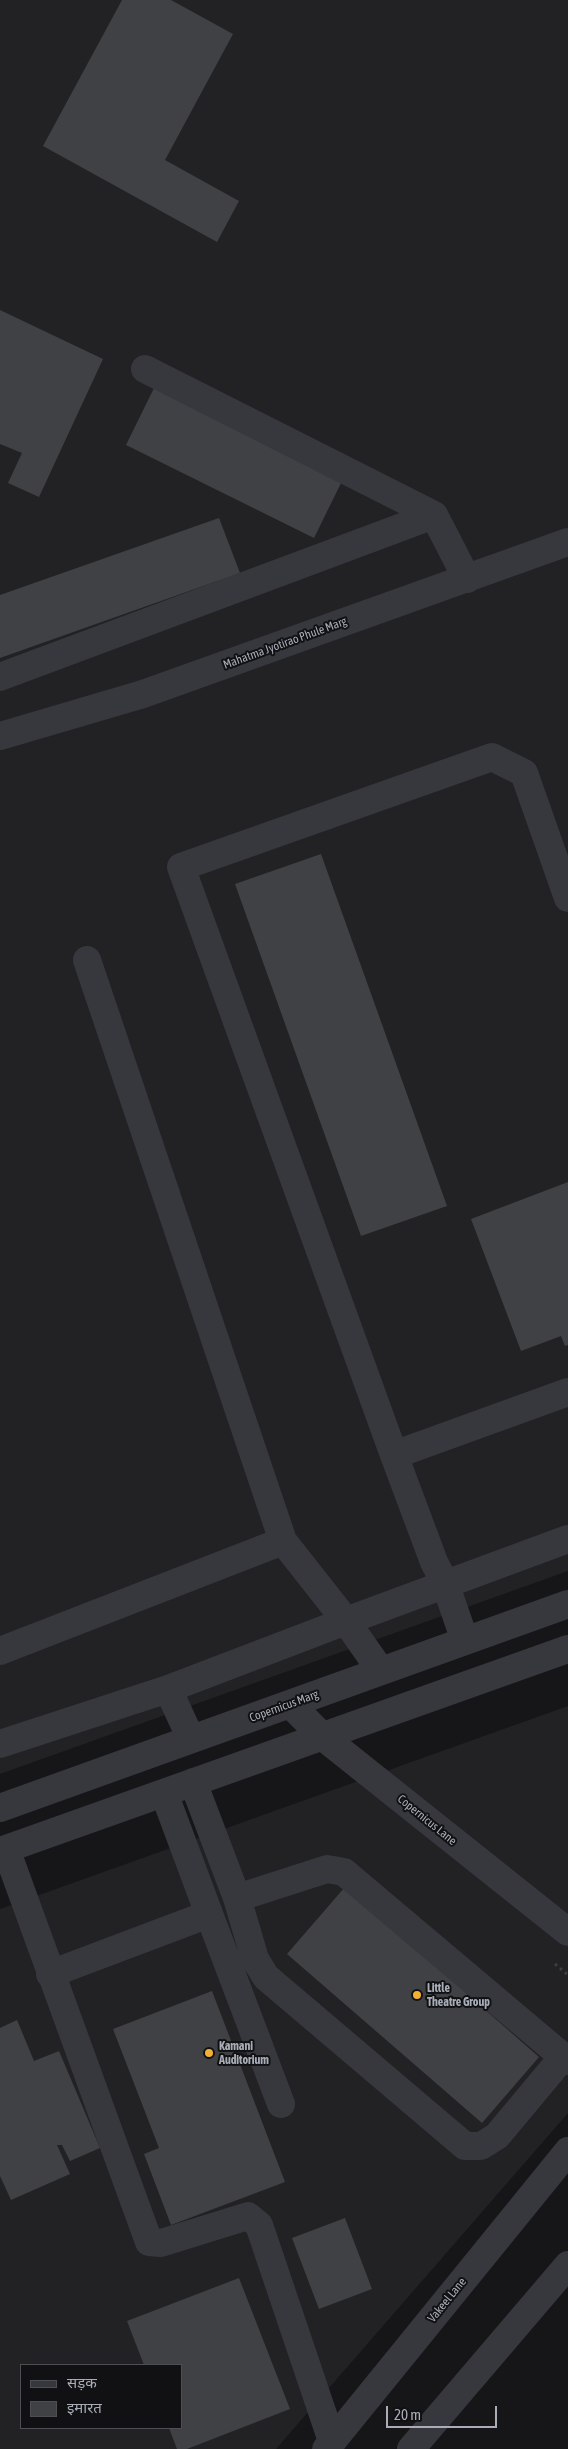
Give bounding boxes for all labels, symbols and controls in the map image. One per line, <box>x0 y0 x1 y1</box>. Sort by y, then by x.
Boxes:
street label: Mahatma Jyotirao Phule Marg <box>221 614 349 672</box>
street label: Copernicus Marg <box>248 1687 320 1725</box>
street label: Copernicus Lane <box>395 1792 459 1848</box>
place label: Little Theatre Group <box>427 1981 490 2009</box>
marker: Little Theatre Group <box>411 1989 423 2001</box>
place label: Kamani Auditorium <box>219 2039 269 2067</box>
marker: Kamani Auditorium <box>203 2047 215 2059</box>
street label: Vakeel Lane <box>425 2275 469 2325</box>
legend <box>20 2364 182 2429</box>
text: सड़क <box>67 2374 97 2391</box>
scale bar <box>388 2396 499 2428</box>
text: इमारत <box>67 2399 102 2416</box>
text: 20 m <box>394 2406 421 2423</box>

